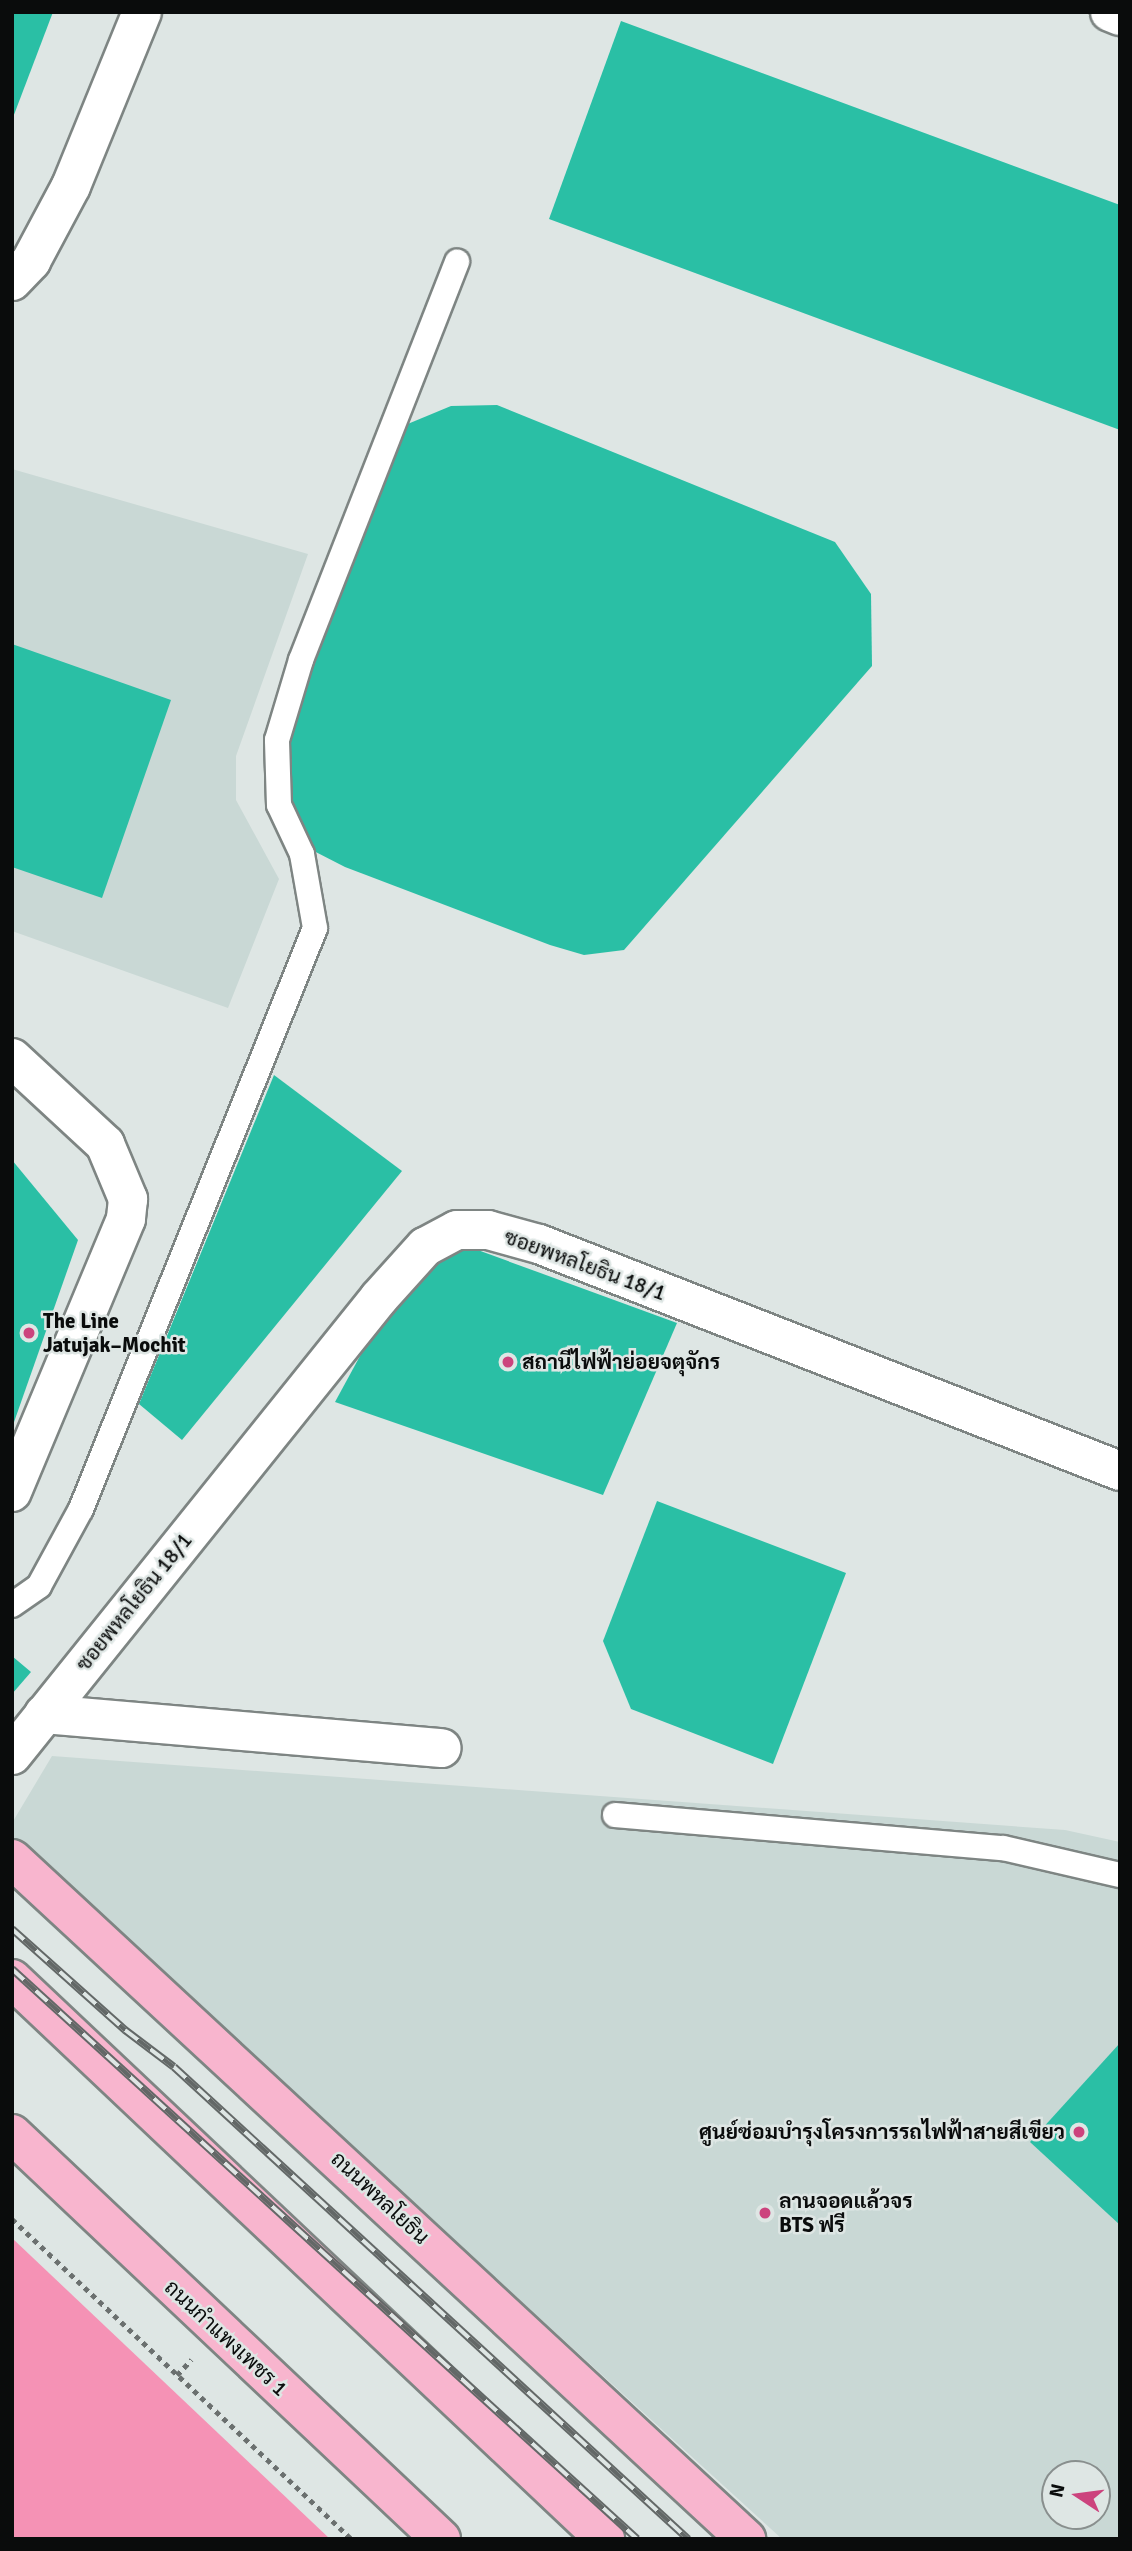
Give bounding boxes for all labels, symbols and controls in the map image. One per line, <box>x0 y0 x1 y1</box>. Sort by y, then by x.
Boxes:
street label: ซอยพหลโยธิน 18/1 <box>501 1224 669 1306</box>
place label: The Line Jatujak–Mochit <box>43 1308 186 1358</box>
marker: The Line Jatujak–Mochit <box>21 1325 37 1341</box>
place label: สถานีไฟฟ้าย่อยจตุจักร <box>522 1349 720 1375</box>
marker: สถานีไฟฟ้าย่อยจตุจักร <box>500 1354 516 1370</box>
street label: ซอยพหลโยธิน 18/1 <box>71 1528 197 1676</box>
place label: ศูนย์ซ่อมบำรุงโครงการรถไฟฟ้าสายสีเขียว <box>699 2119 1065 2145</box>
marker: ศูนย์ซ่อมบำรุงโครงการรถไฟฟ้าสายสีเขียว <box>1071 2124 1087 2140</box>
street label: ถนนพหลโยธิน <box>326 2146 434 2250</box>
place label: ลานจอดแล้วจร BTS ฟรี <box>779 2188 913 2238</box>
marker: ลานจอดแล้วจร BTS ฟรี <box>757 2205 773 2221</box>
street label: ถนนกำแพงเพชร 1 <box>159 2275 293 2401</box>
north arrow <box>1041 2460 1111 2530</box>
text: N <box>1044 2482 1071 2500</box>

